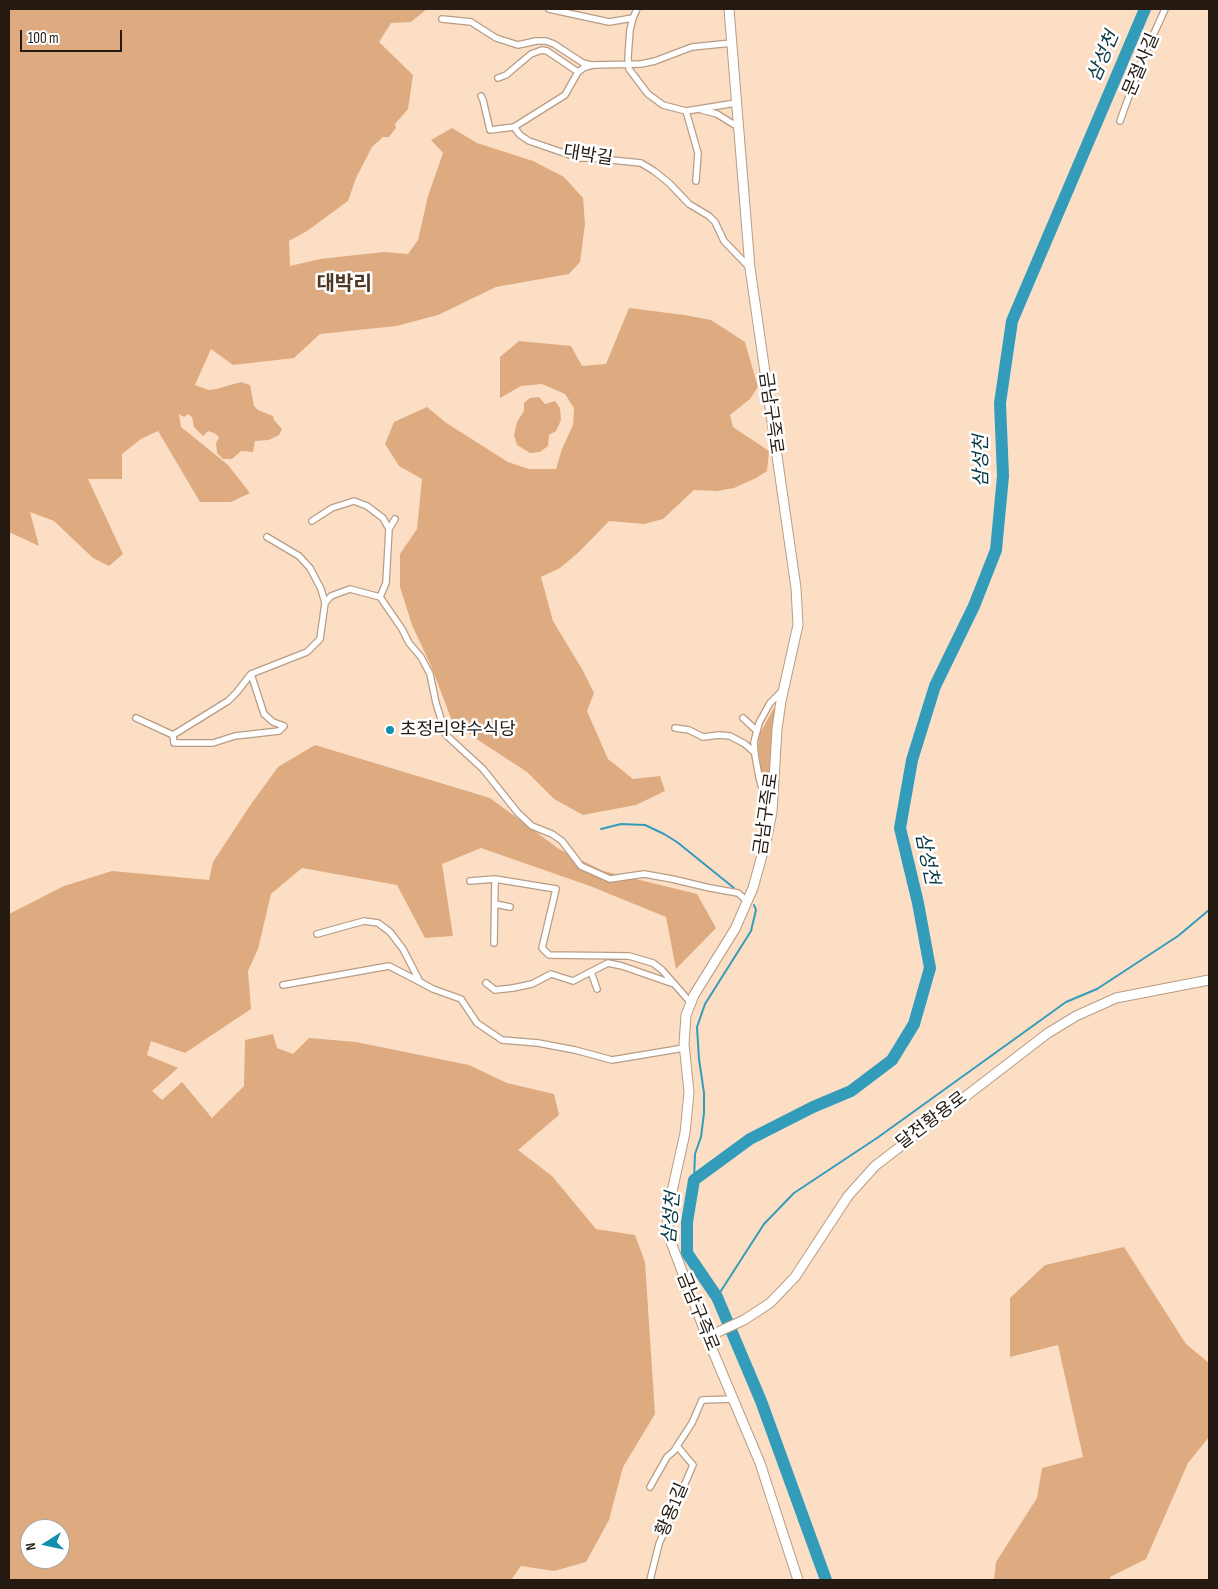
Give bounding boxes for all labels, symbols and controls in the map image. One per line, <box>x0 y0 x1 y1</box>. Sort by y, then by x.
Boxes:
scale bar <box>22 20 125 52</box>
water label: 삼성천 <box>1083 28 1125 86</box>
text: 100 m <box>28 29 59 48</box>
street label: 문절사길 <box>1119 30 1165 100</box>
street label: 대박길 <box>562 141 614 171</box>
district label: 대박리 <box>316 273 372 297</box>
street label: 금남구즉로 <box>754 370 786 456</box>
water label: 삼성천 <box>971 435 993 487</box>
place label: 초정리약수식당 <box>400 719 516 741</box>
marker: 초정리약수식당 <box>384 724 396 736</box>
street label: 금남구즉로 <box>751 771 783 857</box>
water label: 삼성천 <box>909 831 943 887</box>
street label: 달전황용로 <box>892 1087 972 1155</box>
water label: 삼성천 <box>658 1191 686 1245</box>
street label: 금남구즉로 <box>671 1270 723 1354</box>
street label: 황용1길 <box>652 1480 694 1540</box>
north arrow <box>20 1519 70 1569</box>
text: N <box>22 1541 40 1552</box>

